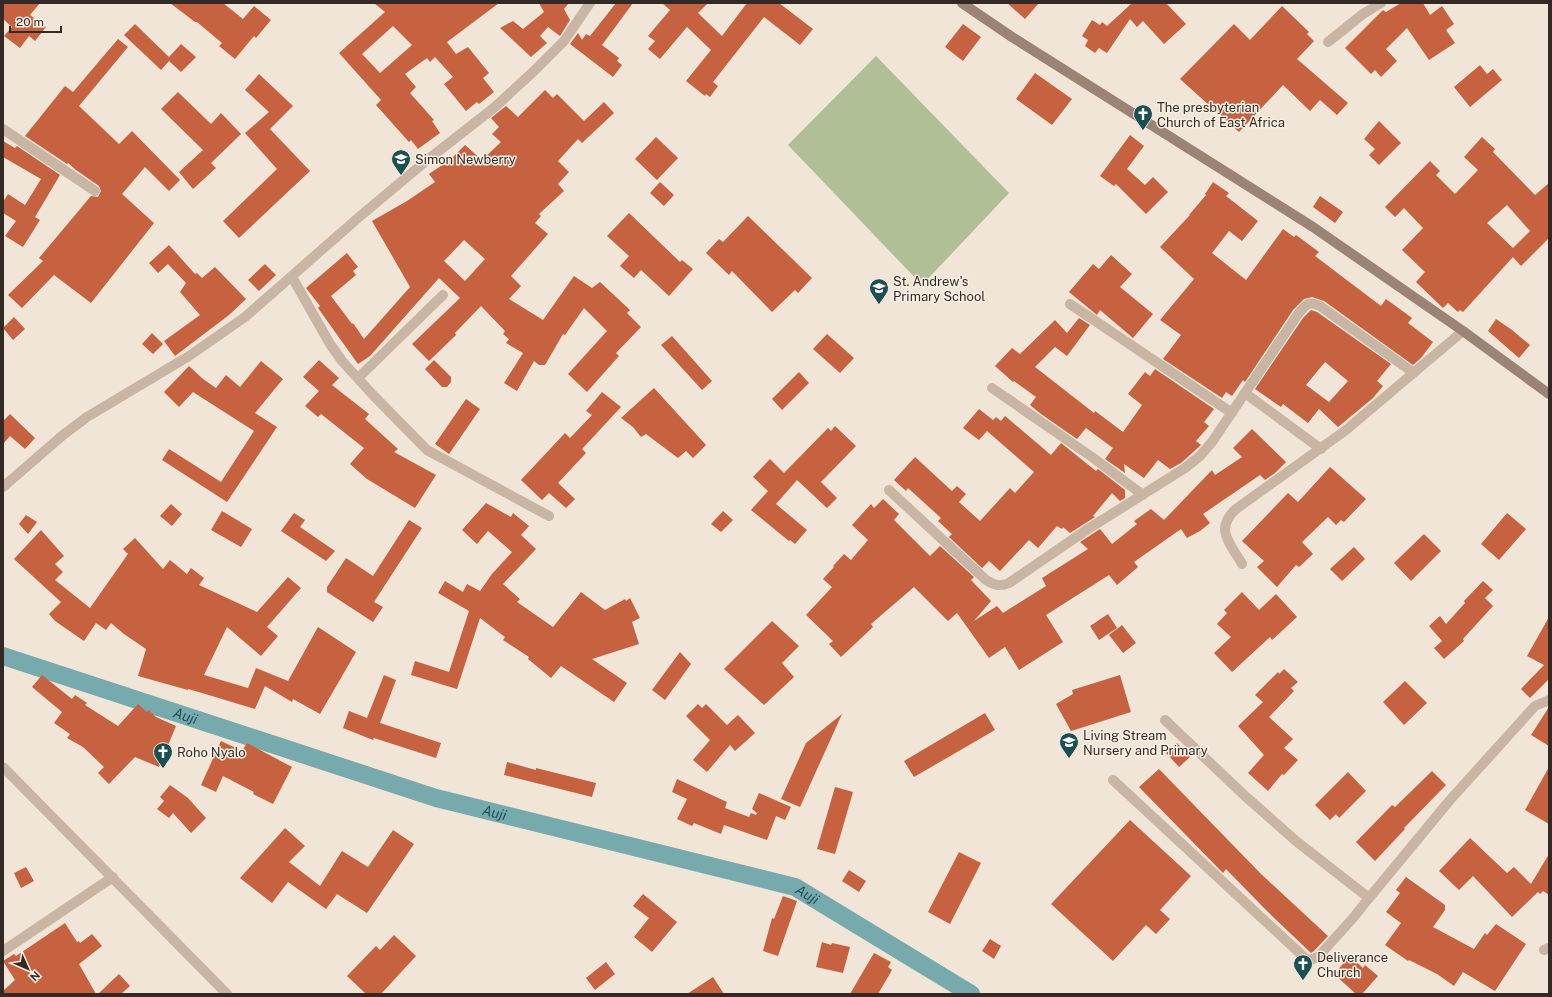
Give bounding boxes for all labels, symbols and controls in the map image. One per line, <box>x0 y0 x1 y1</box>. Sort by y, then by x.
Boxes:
scale bar <box>10 8 61 34</box>
text: 20 m <box>16 15 44 29</box>
place label: The presbyterian Church of East Africa <box>1157 100 1285 130</box>
church icon: The presbyterian Church of East Africa <box>1132 103 1154 131</box>
school or university icon: Simon Newberry <box>390 148 412 176</box>
place label: Simon Newberry <box>415 152 516 167</box>
place label: St. Andrew's Primary School <box>893 274 985 304</box>
school or university icon: St. Andrew's Primary School <box>868 277 890 305</box>
water label: Auji <box>171 704 200 727</box>
place label: Living Stream Nursery and Primary <box>1083 728 1208 758</box>
school or university icon: Living Stream Nursery and Primary <box>1058 731 1080 759</box>
church icon: Roho Nyalo <box>152 741 174 769</box>
place label: Roho Nyalo <box>177 745 246 760</box>
water label: Auji <box>481 802 509 823</box>
water label: Auji <box>793 881 822 908</box>
north arrow <box>8 949 48 989</box>
place label: Deliverance Church <box>1317 950 1388 980</box>
church icon: Deliverance Church <box>1292 953 1314 981</box>
text: N <box>28 969 42 983</box>

